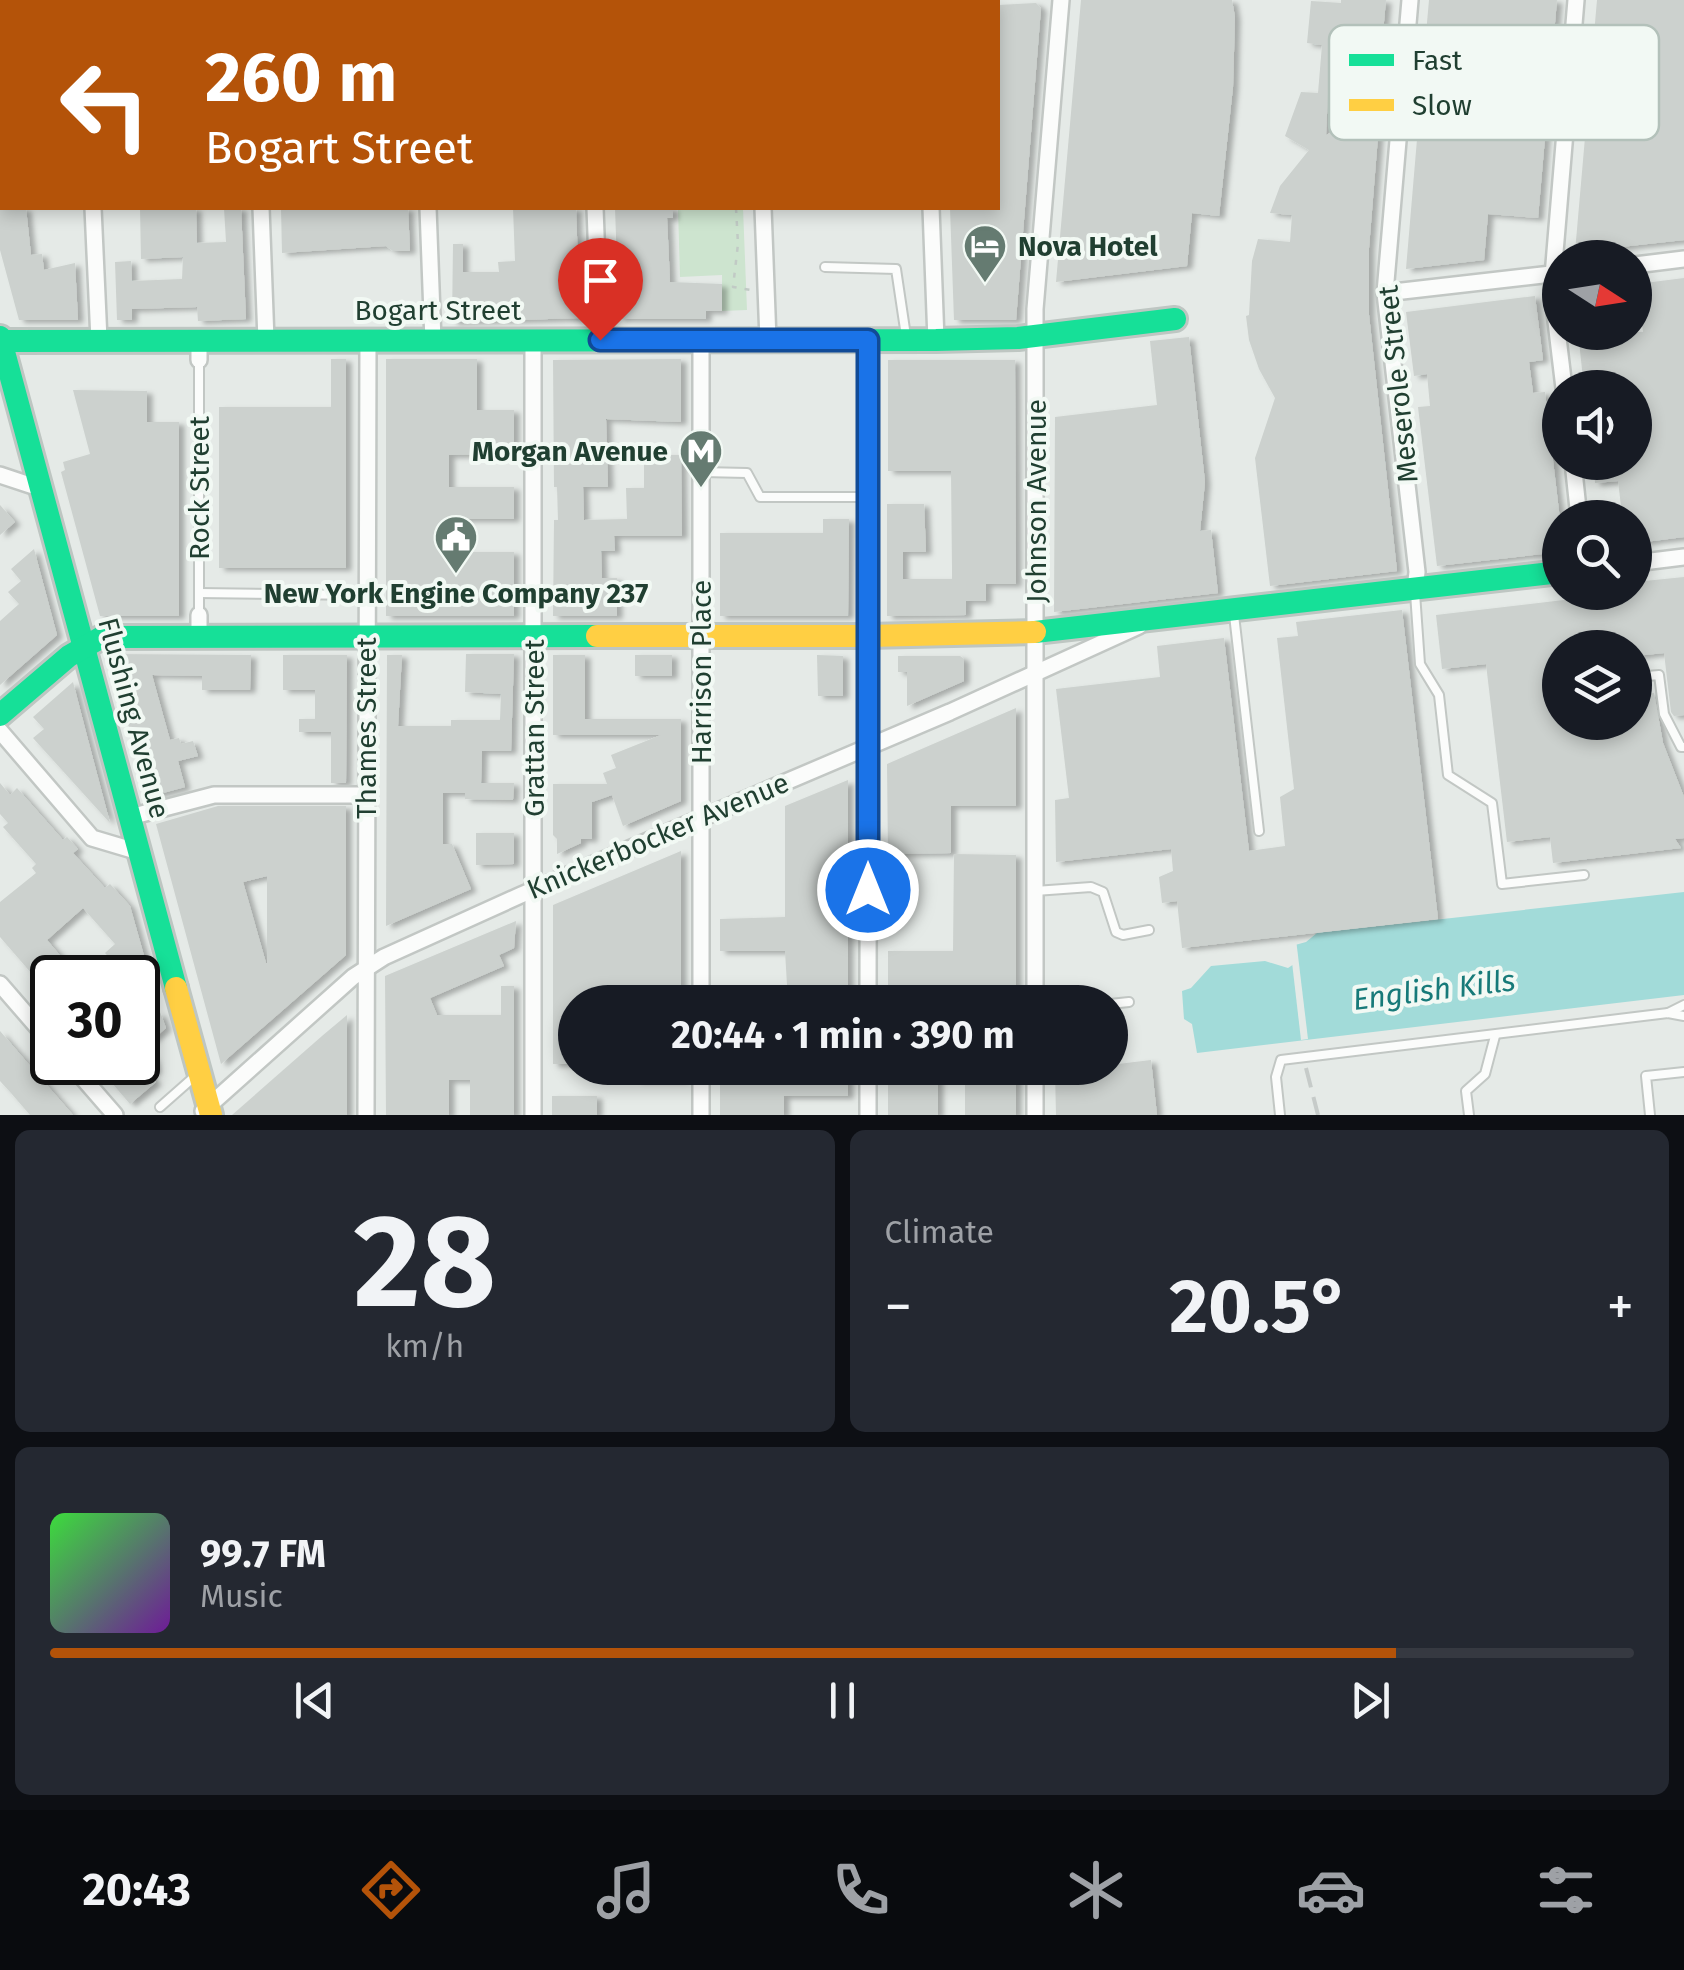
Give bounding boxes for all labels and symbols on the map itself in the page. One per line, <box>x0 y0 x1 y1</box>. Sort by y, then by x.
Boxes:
legend <box>1329 25 1659 140</box>
text: Fast <box>1412 44 1463 77</box>
text: Slow <box>1412 89 1472 122</box>
hotel icon: Nova Hotel <box>962 223 1008 284</box>
place label: Nova Hotel <box>1018 230 1158 263</box>
pin <box>558 238 643 341</box>
north arrow <box>1542 240 1652 350</box>
street label: Meserole Street <box>1371 283 1425 484</box>
street label: Bogart Street <box>355 294 522 327</box>
street label: Johnson Avenue <box>1020 399 1053 603</box>
street label: Rock Street <box>183 415 216 560</box>
metro station icon: Morgan Avenue <box>678 428 724 489</box>
place label: Morgan Avenue <box>472 435 668 468</box>
public building icon: New York Engine Company 237 <box>433 514 479 575</box>
place label: New York Engine Company 237 <box>264 577 648 610</box>
street label: Harrison Place <box>685 580 718 764</box>
street label: Flushing Avenue <box>91 614 177 822</box>
street label: Thames Street <box>350 636 383 819</box>
street label: Grattan Street <box>518 638 551 817</box>
street label: Knickerbocker Avenue <box>522 766 794 906</box>
position arrow <box>816 838 920 942</box>
speed limit sign: 30 <box>30 955 160 1085</box>
water label: English Kills <box>1351 962 1517 1018</box>

